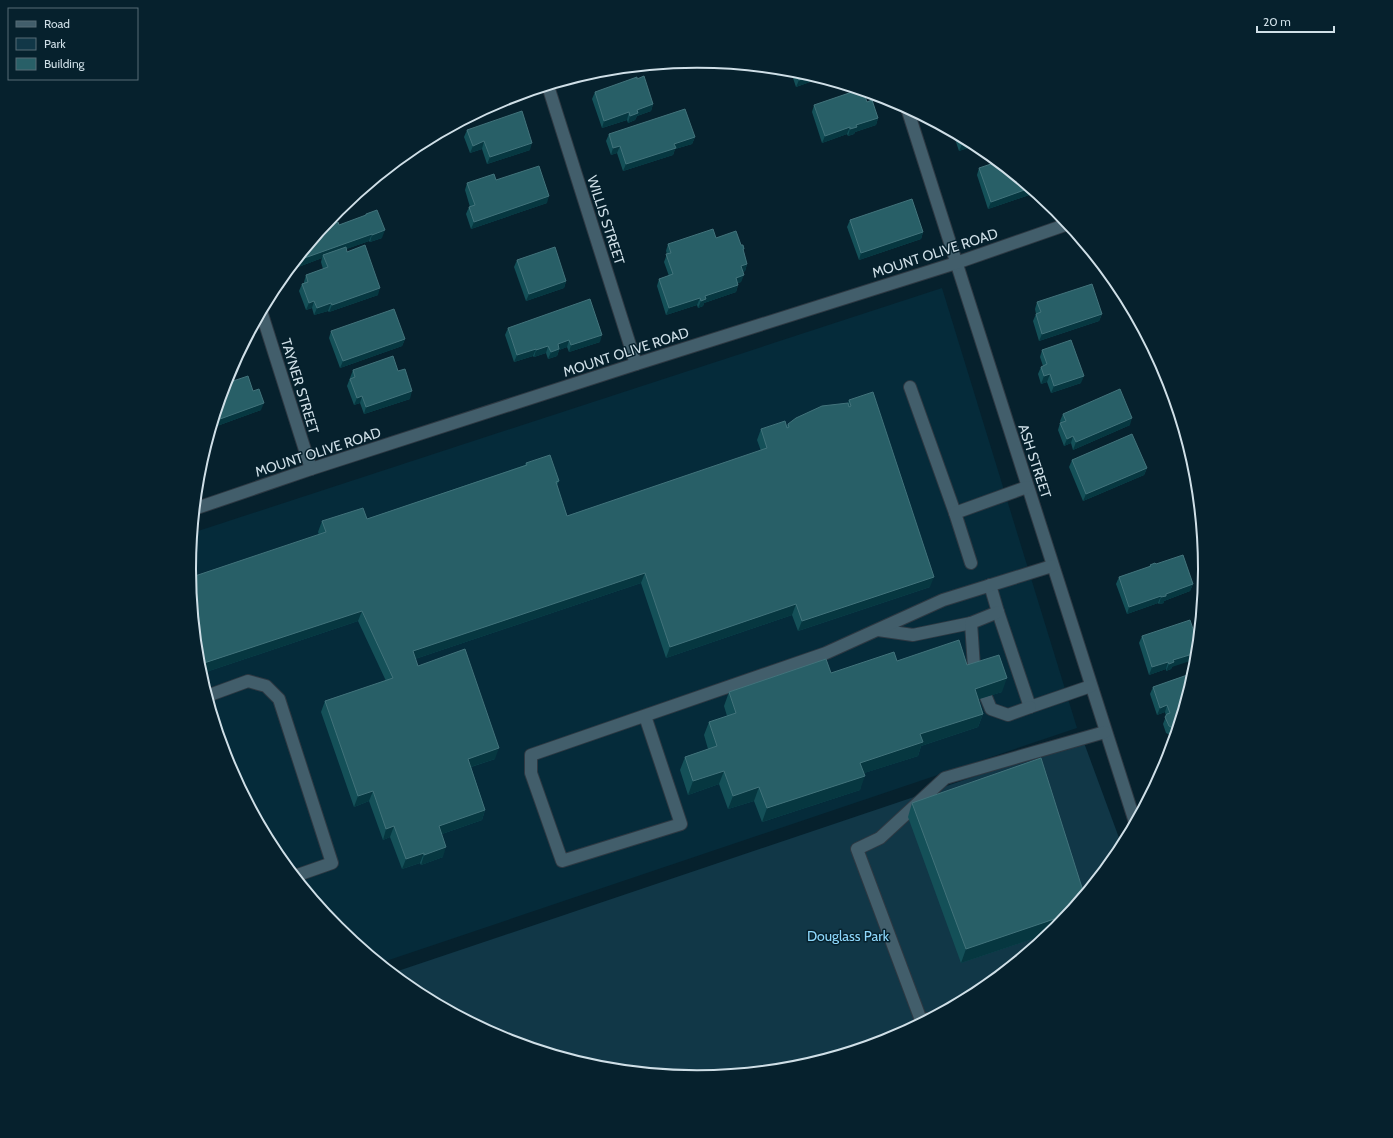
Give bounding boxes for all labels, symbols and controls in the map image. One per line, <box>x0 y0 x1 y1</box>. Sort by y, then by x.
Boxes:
legend <box>8 8 138 80</box>
scale bar <box>1257 8 1334 34</box>
text: 20 m <box>1263 14 1291 29</box>
text: Road <box>44 16 70 31</box>
text: Park <box>44 36 66 51</box>
text: Building <box>44 56 86 71</box>
street label: WILLIS STREET <box>583 173 629 267</box>
street label: MOUNT OLIVE ROAD <box>870 224 1000 282</box>
street label: MOUNT OLIVE ROAD <box>561 323 691 381</box>
street label: TAYNER STREET <box>277 336 323 436</box>
street label: ASH STREET <box>1015 422 1056 501</box>
street label: MOUNT OLIVE ROAD <box>253 423 383 481</box>
park label: Douglass Park <box>807 927 890 945</box>

